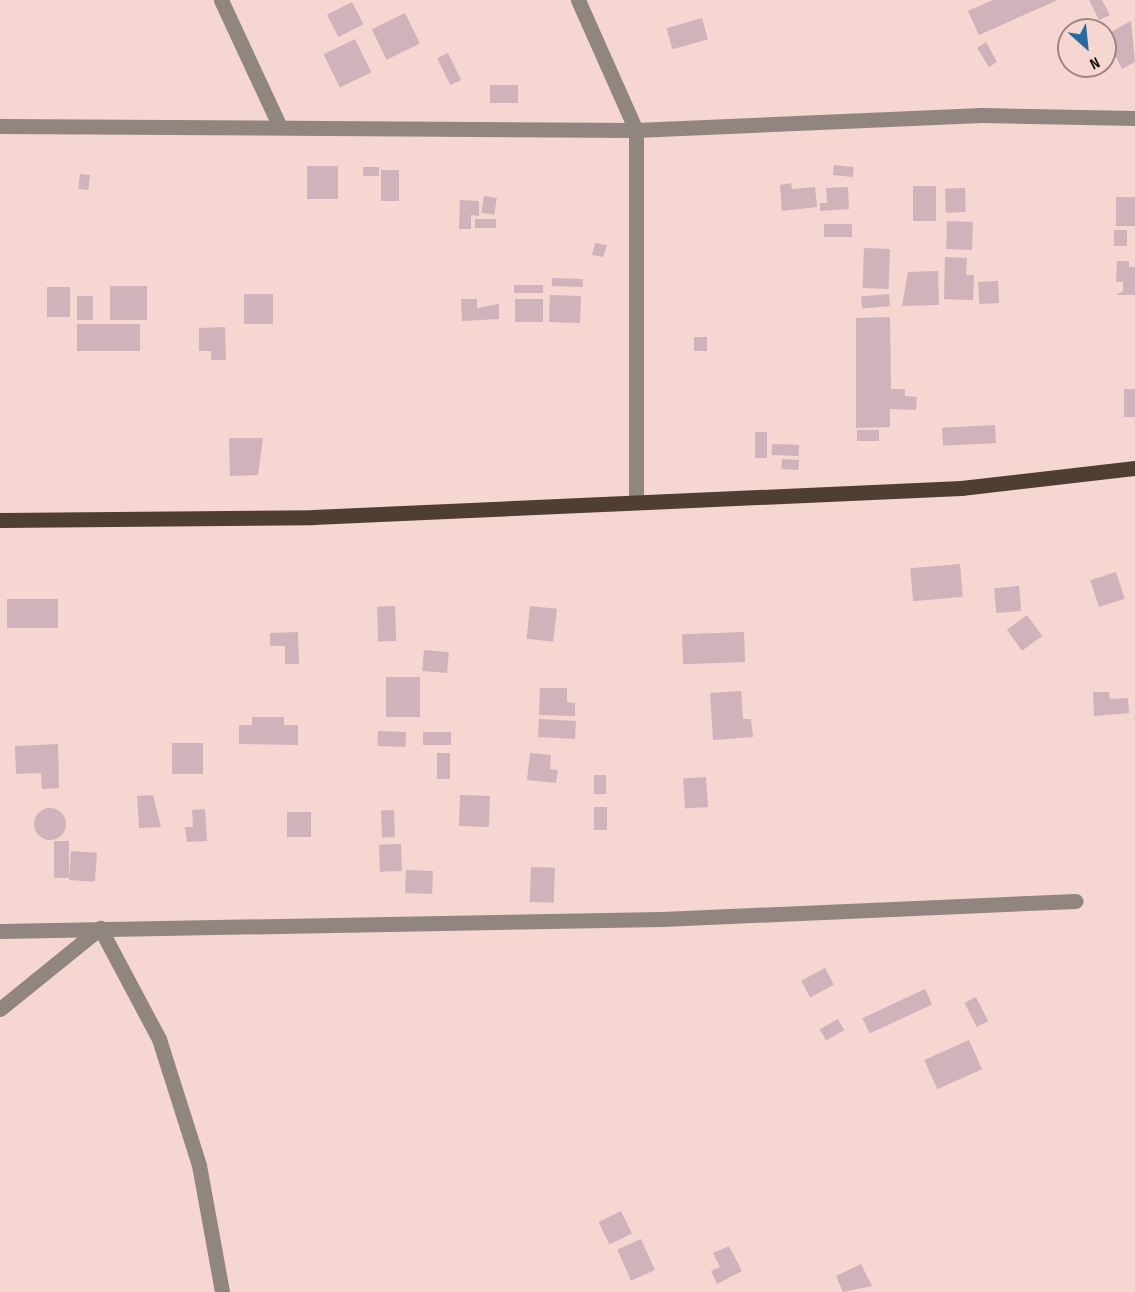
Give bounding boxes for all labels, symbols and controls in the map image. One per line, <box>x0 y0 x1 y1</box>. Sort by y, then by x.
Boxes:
north arrow <box>1057 18 1117 78</box>
text: N <box>1086 52 1103 73</box>

